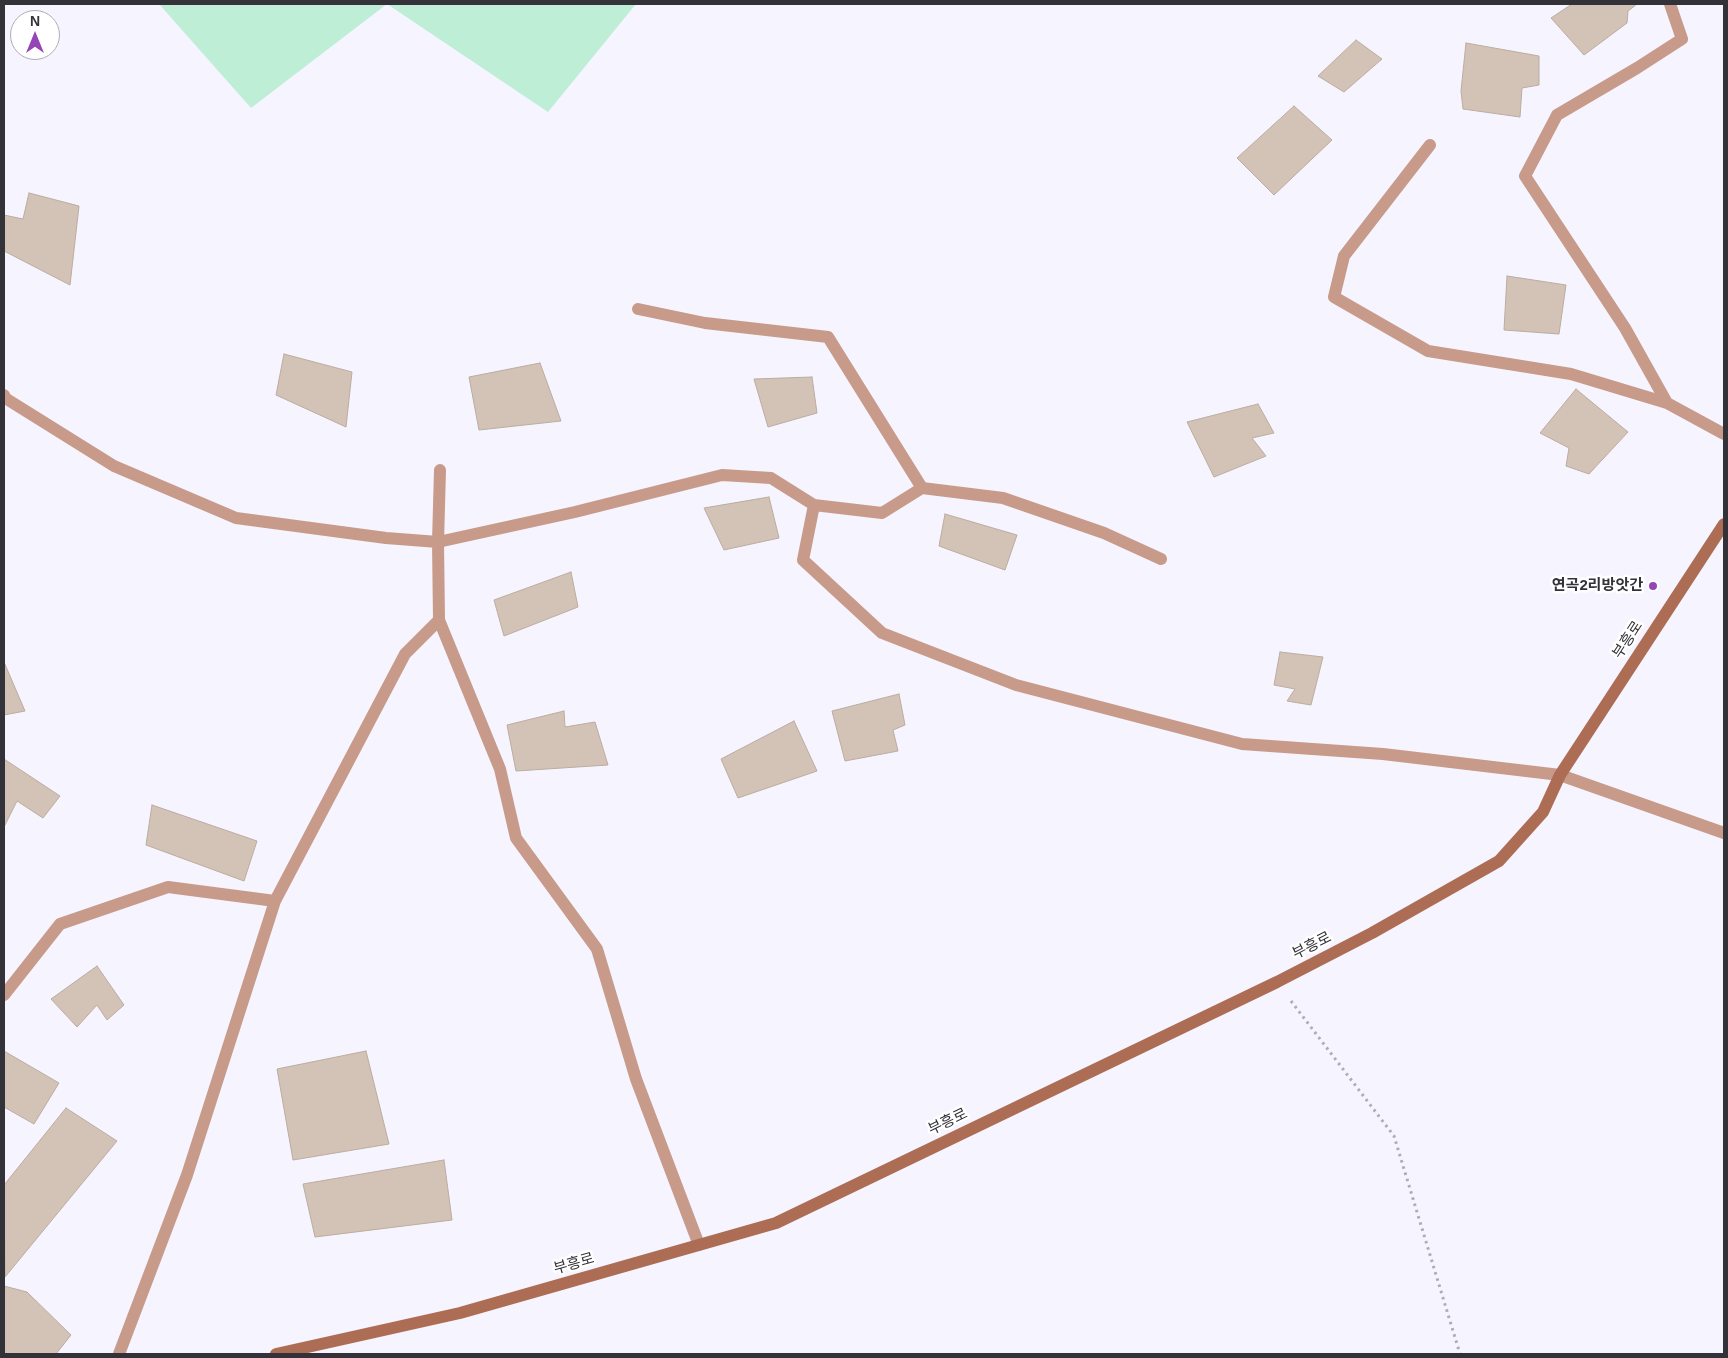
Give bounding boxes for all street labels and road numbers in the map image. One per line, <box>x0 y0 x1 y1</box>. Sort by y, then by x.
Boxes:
street label: 부흥로 <box>1609 618 1647 662</box>
street label: 부흥로 <box>1289 929 1335 963</box>
street label: 부흥로 <box>925 1105 971 1139</box>
street label: 부흥로 <box>552 1250 596 1278</box>

